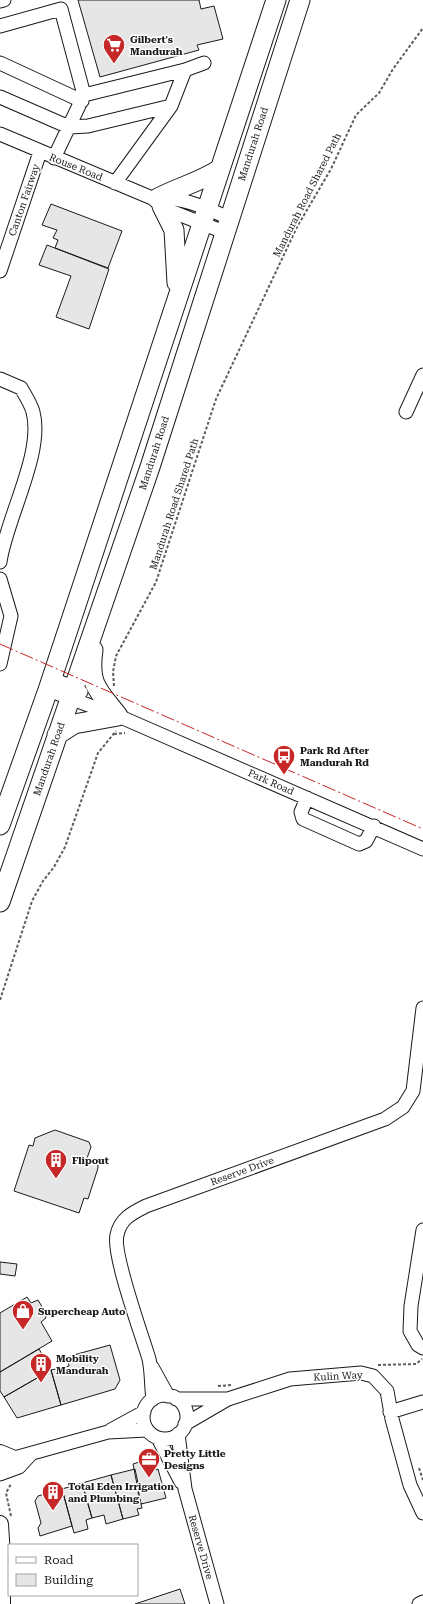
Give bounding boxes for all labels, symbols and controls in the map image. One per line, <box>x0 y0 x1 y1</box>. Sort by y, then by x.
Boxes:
supermarket icon: Gilbert's Mandurah <box>101 32 127 65</box>
place label: Gilbert's Mandurah <box>130 34 183 57</box>
street label: Mandurah Road <box>236 105 270 182</box>
street label: Mandurah Road Shared Path <box>271 131 343 259</box>
street label: Rouse Road <box>48 151 105 183</box>
street label: Canton Fairway <box>7 162 42 237</box>
street label: Mandurah Road <box>137 414 171 491</box>
street label: Mandurah Road Shared Path <box>147 436 201 571</box>
street label: Mandurah Road <box>31 720 67 797</box>
bus stop icon: Park Rd After Mandurah Rd <box>271 743 297 776</box>
place label: Park Rd After Mandurah Rd <box>300 745 370 768</box>
street label: Park Road <box>246 767 296 797</box>
building icon: Flipout <box>43 1147 69 1180</box>
street label: Reserve Drive <box>209 1154 276 1188</box>
place label: Flipout <box>72 1155 109 1166</box>
shop icon: Supercheap Auto <box>10 1298 36 1331</box>
place label: Supercheap Auto <box>38 1306 126 1317</box>
building icon: Mobility Mandurah <box>28 1351 54 1384</box>
place label: Mobility Mandurah <box>56 1353 109 1376</box>
street label: Kulin Way <box>313 1369 363 1383</box>
office icon: Pretty Little Designs <box>136 1446 162 1479</box>
place label: Pretty Little Designs <box>164 1448 226 1471</box>
building icon: Total Eden Irrigation and Plumbing <box>40 1479 66 1512</box>
place label: Total Eden Irrigation and Plumbing <box>68 1481 174 1504</box>
street label: Reserve Drive <box>187 1514 216 1581</box>
legend <box>8 1544 138 1596</box>
text: Road <box>44 1553 74 1567</box>
text: Building <box>44 1573 93 1587</box>

